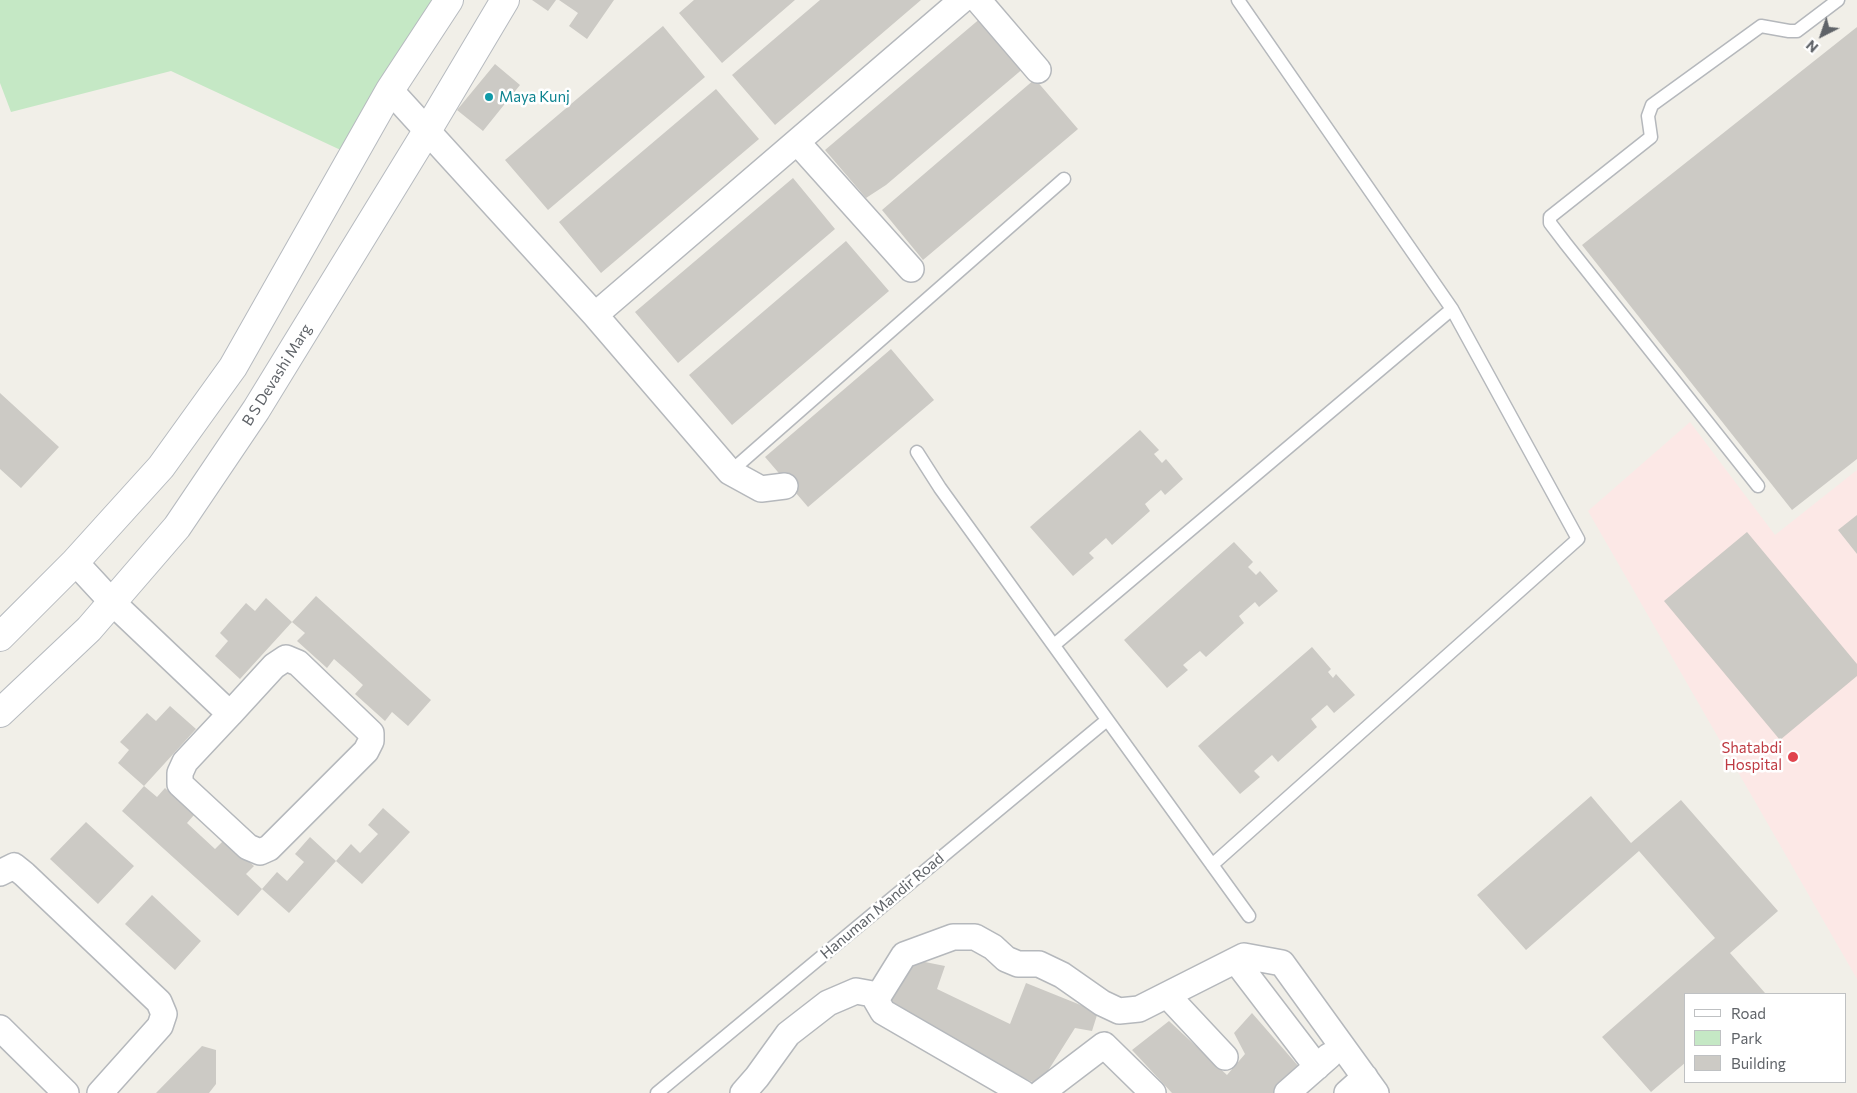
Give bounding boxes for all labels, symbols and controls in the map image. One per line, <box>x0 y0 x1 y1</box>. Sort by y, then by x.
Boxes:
north arrow <box>1797 10 1847 60</box>
text: N <box>1802 37 1821 57</box>
place label: Maya Kunj <box>499 88 570 106</box>
marker: Maya Kunj <box>483 91 495 103</box>
street label: B S Devashi Marg <box>238 321 316 429</box>
place label: Shatabdi Hospital <box>1721 739 1782 774</box>
marker: Shatabdi Hospital <box>1786 750 1800 764</box>
street label: Hanuman Mandir Road <box>817 849 947 963</box>
legend <box>1684 993 1847 1083</box>
text: Road <box>1731 1004 1766 1022</box>
text: Park <box>1731 1029 1762 1047</box>
text: Building <box>1731 1054 1786 1072</box>

